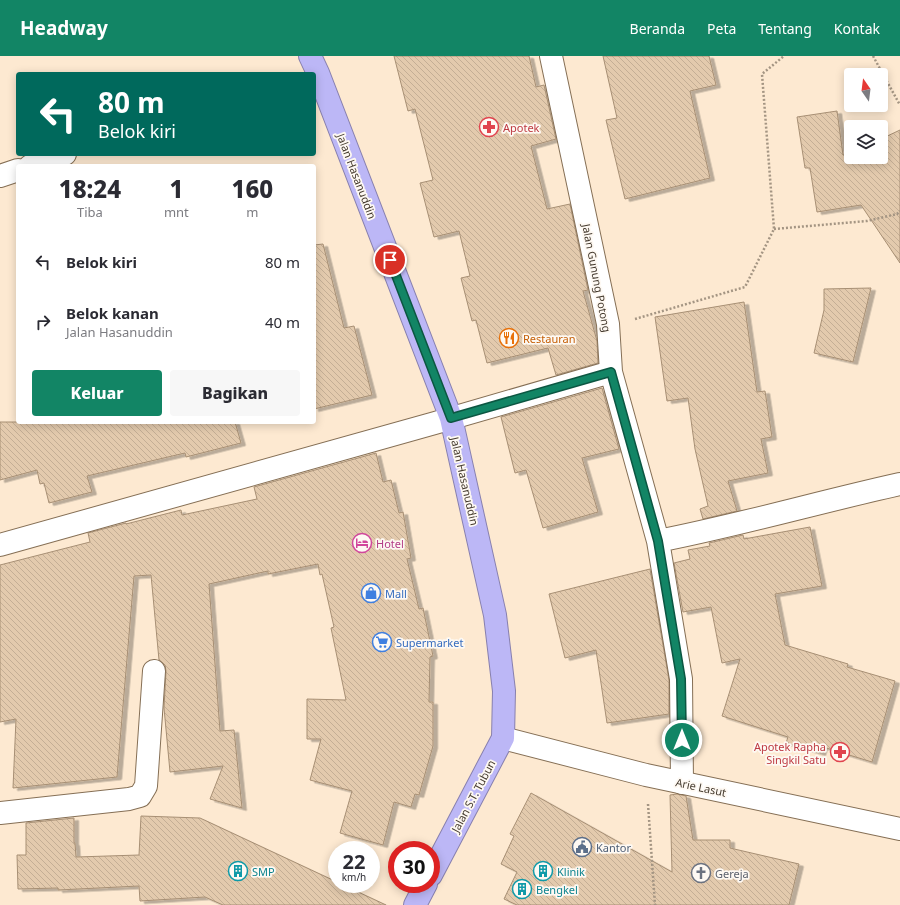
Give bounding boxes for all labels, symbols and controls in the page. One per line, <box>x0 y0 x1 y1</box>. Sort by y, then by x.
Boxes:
text: Headway <box>20 15 108 41</box>
text: Beranda <box>630 19 685 38</box>
text: Peta <box>707 19 736 38</box>
text: Tentang <box>758 19 812 38</box>
text: Kontak <box>834 19 880 38</box>
north arrow <box>844 68 888 112</box>
map controls <box>844 68 888 164</box>
text: 80 m <box>98 83 165 121</box>
icon: left <box>32 88 84 140</box>
pharmacy icon: Apotek <box>478 116 500 138</box>
text: Belok kiri <box>98 119 176 143</box>
place label: Apotek <box>503 120 540 135</box>
button: layers <box>844 120 888 164</box>
street label: Jalan Hasanuddin <box>333 130 380 221</box>
text: 18:24 <box>59 172 121 205</box>
text: 1 <box>169 172 183 205</box>
text: 160 <box>232 172 273 205</box>
text: Tiba <box>77 203 103 221</box>
text: mnt <box>164 203 189 221</box>
text: m <box>246 203 258 221</box>
street label: Jalan Gunung Potong <box>579 222 615 334</box>
pin <box>373 243 407 277</box>
icon: arrive <box>379 249 401 271</box>
icon: left <box>32 251 54 273</box>
text: Belok kiri <box>66 252 137 272</box>
text: 80 m <box>265 252 300 272</box>
text: Belok kanan <box>66 303 159 323</box>
icon: right <box>32 311 54 333</box>
text: 40 m <box>265 312 300 332</box>
text: Jalan Hasanuddin <box>66 323 173 341</box>
restaurant icon: Restauran <box>498 327 520 349</box>
place label: Restauran <box>523 331 576 346</box>
button: Keluar <box>32 370 162 416</box>
button: Bagikan <box>170 370 300 416</box>
street label: Jalan Hasanuddin <box>447 434 482 527</box>
hotel icon: Hotel <box>351 532 373 554</box>
place label: Hotel <box>376 536 404 551</box>
shop icon: Mall <box>360 582 382 604</box>
place label: Mall <box>385 586 407 601</box>
supermarket icon: Supermarket <box>371 631 393 653</box>
place label: Supermarket <box>396 635 463 650</box>
position arrow <box>661 719 703 761</box>
place label: Apotek Rapha Singkil Satu <box>754 739 826 767</box>
pharmacy icon: Apotek Rapha Singkil Satu <box>829 741 851 763</box>
street label: Jalan S.T. Tubun <box>447 757 498 836</box>
street label: Arie Lasut <box>674 774 728 800</box>
public building icon: Kantor <box>571 836 593 858</box>
place label: Kantor <box>596 840 631 855</box>
speed limit sign: 30 <box>388 841 440 893</box>
text: 22 <box>343 848 365 875</box>
building icon: SMP <box>227 860 249 882</box>
building icon: Klinik <box>532 860 554 882</box>
church icon: Gereja <box>690 862 712 884</box>
place label: SMP <box>252 864 275 879</box>
place label: Klinik <box>557 864 585 879</box>
place label: Gereja <box>715 866 749 881</box>
text: km/h <box>342 870 366 884</box>
building icon: Bengkel <box>511 878 533 900</box>
place label: Bengkel <box>536 882 578 897</box>

